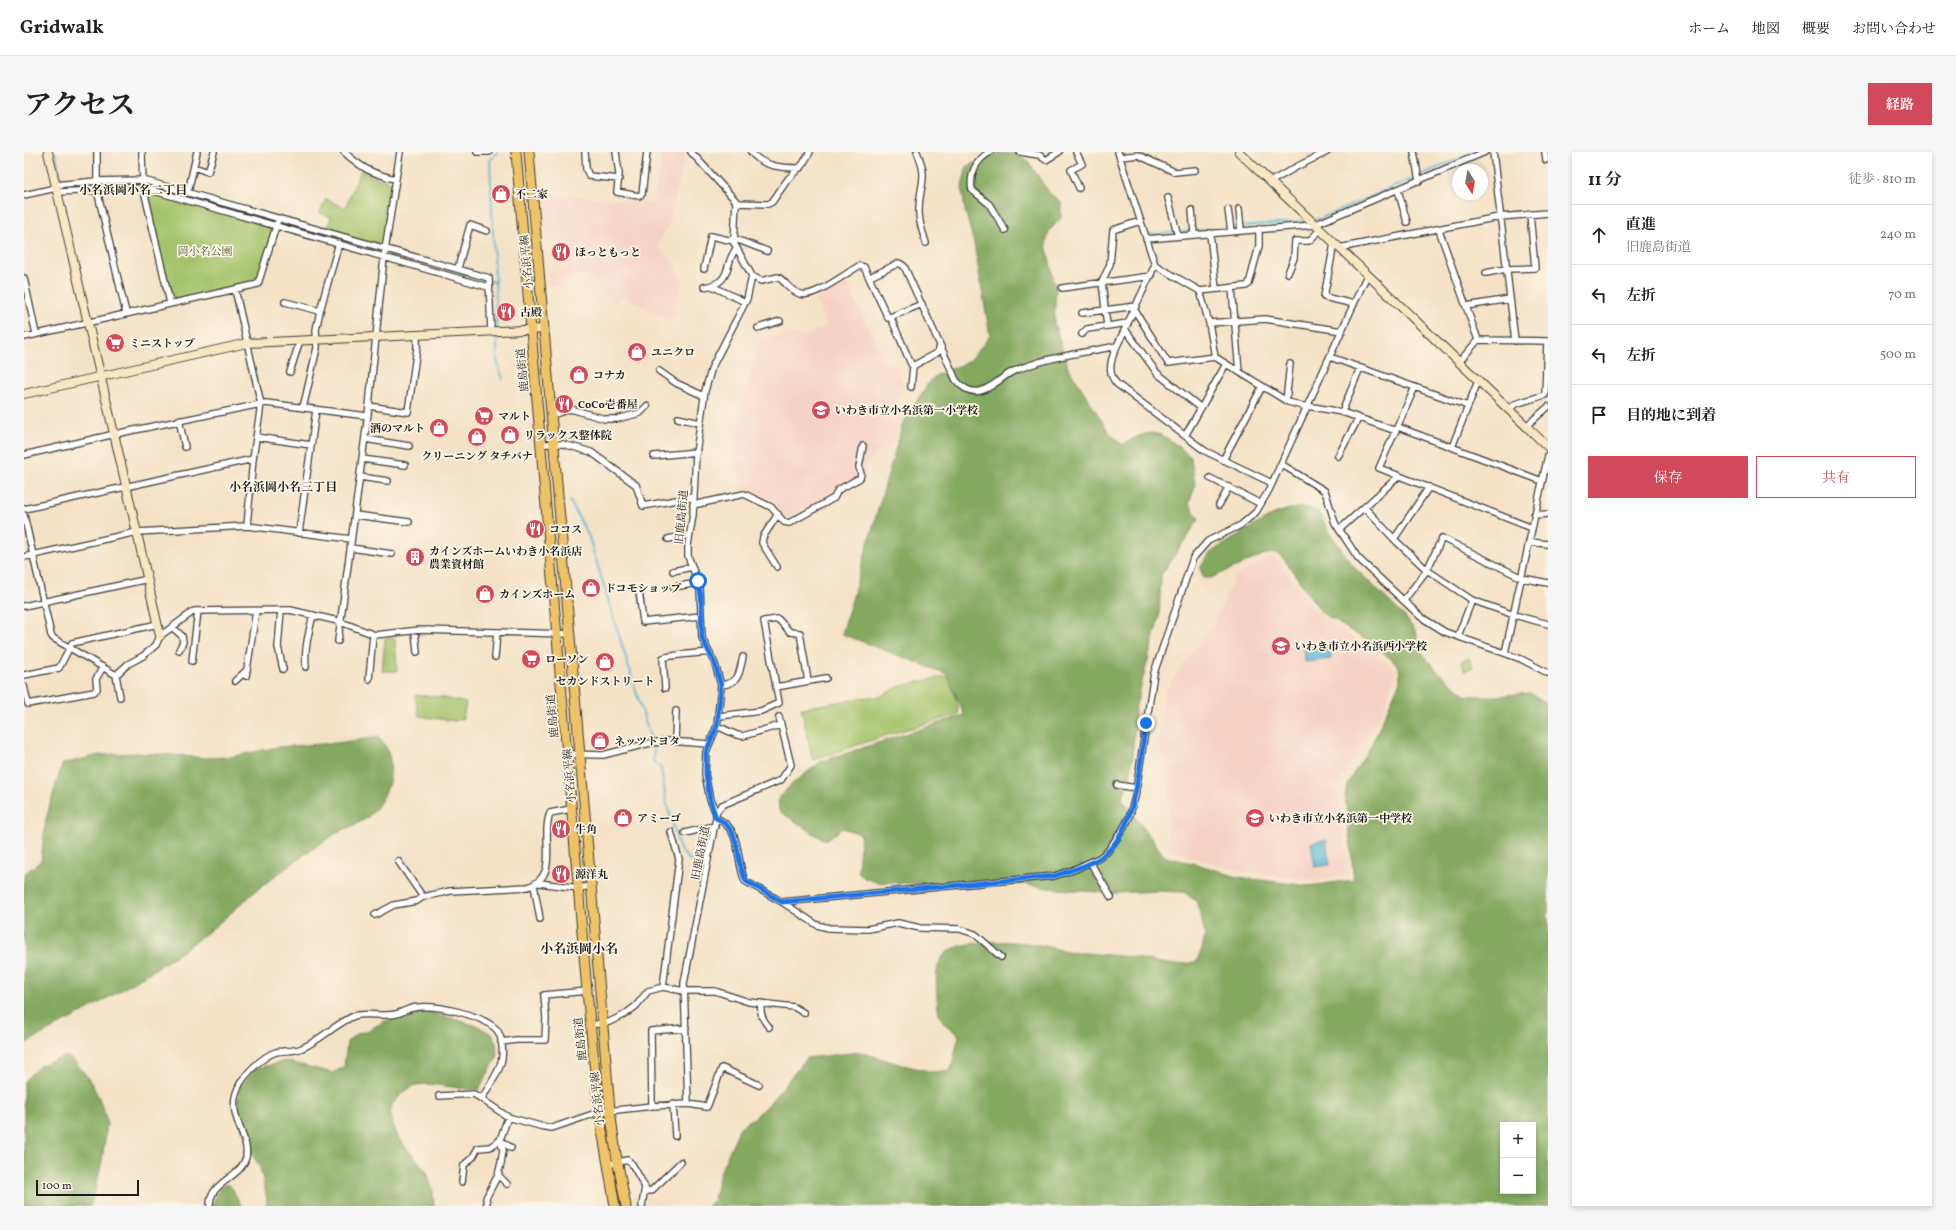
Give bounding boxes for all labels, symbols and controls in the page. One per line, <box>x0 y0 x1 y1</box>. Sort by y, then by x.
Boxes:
text: Gridwalk <box>20 15 104 41</box>
text: ホーム <box>1688 20 1730 39</box>
text: 地図 <box>1752 20 1780 39</box>
text: 概要 <box>1802 20 1830 39</box>
text: お問い合わせ <box>1852 20 1936 39</box>
button: 経路 <box>1868 83 1932 125</box>
text: アクセス <box>24 87 135 126</box>
north arrow <box>1452 164 1488 200</box>
text: 11 分 <box>1588 169 1622 192</box>
text: 徒歩 · 810 m <box>1849 171 1916 189</box>
district label: 小名浜岡小名二丁目 <box>79 183 187 199</box>
shop icon: 不二家 <box>490 183 512 205</box>
place label: 不二家 <box>515 188 548 203</box>
text: 直進 <box>1626 215 1656 236</box>
icon: ahead <box>1588 224 1610 246</box>
text: 240 m <box>1880 226 1916 244</box>
street label: 小名浜平線 <box>518 234 537 290</box>
text: 旧鹿島街道 <box>1626 239 1691 257</box>
restaurant icon: ほっともっと <box>550 241 572 263</box>
park label: 岡小名公園 <box>178 245 233 260</box>
place label: ほっともっと <box>575 246 641 261</box>
icon: left <box>1588 284 1610 306</box>
text: 左折 <box>1626 286 1656 307</box>
text: 70 m <box>1888 286 1916 304</box>
restaurant icon: 古殿 <box>495 301 517 323</box>
place label: 古殿 <box>520 306 542 321</box>
supermarket icon: ミニストップ <box>104 332 126 354</box>
place label: ミニストップ <box>129 337 195 352</box>
shop icon: ユニクロ <box>626 341 648 363</box>
icon: left <box>1588 344 1610 366</box>
place label: ユニクロ <box>651 346 695 361</box>
text: 左折 <box>1626 346 1656 367</box>
text: 500 m <box>1880 346 1916 364</box>
street label: 鹿島街道 <box>514 347 533 392</box>
shop icon: コナカ <box>568 364 590 386</box>
place label: コナカ <box>593 369 626 384</box>
restaurant icon: CoCo壱番屋 <box>553 393 575 415</box>
place label: CoCo壱番屋 <box>578 398 638 413</box>
school or university icon: いわき市立小名浜第一小学校 <box>810 399 832 421</box>
place label: いわき市立小名浜第一小学校 <box>835 404 978 419</box>
icon: arrive <box>1588 404 1610 426</box>
supermarket icon: マルト <box>473 405 495 427</box>
text: 目的地に到着 <box>1626 406 1716 427</box>
place label: マルト <box>498 410 531 425</box>
shop icon: 酒のマルト <box>428 417 450 439</box>
place label: 酒のマルト <box>370 422 425 437</box>
shop icon: リラックス整体院 <box>499 424 521 446</box>
shop icon: クリーニング タチバナ <box>466 426 488 448</box>
place label: リラックス整体院 <box>524 429 612 444</box>
place label: クリーニング タチバナ <box>421 450 533 465</box>
button: 保存 <box>1588 456 1748 498</box>
button: 共有 <box>1756 456 1916 498</box>
district label: 小名浜岡小名三丁目 <box>229 480 337 496</box>
street label: 旧鹿島街道 <box>673 489 692 545</box>
restaurant icon: ココス <box>524 518 546 540</box>
place label: ココス <box>549 523 582 538</box>
place label: カインズホームいわき小名浜店 農業資材館 <box>429 545 582 573</box>
building icon: カインズホームいわき小名浜店 農業資材館 <box>404 546 426 568</box>
route start <box>689 572 707 590</box>
shop icon: ドコモショップ <box>580 577 602 599</box>
place label: ドコモショップ <box>605 582 681 597</box>
shop icon: カインズホーム <box>474 583 496 605</box>
place label: カインズホーム <box>499 588 575 603</box>
school or university icon: いわき市立小名浜西小学校 <box>1270 635 1292 657</box>
place label: いわき市立小名浜西小学校 <box>1295 640 1427 655</box>
supermarket icon: ローソン <box>520 648 542 670</box>
shop icon: セカンドストリート <box>594 651 616 673</box>
place label: ローソン <box>545 653 589 668</box>
place label: セカンドストリート <box>556 675 654 690</box>
street label: 鹿島街道 <box>544 693 563 738</box>
route end <box>1137 714 1155 732</box>
shop icon: ネッツトヨタ <box>589 730 611 752</box>
place label: ネッツトヨタ <box>614 735 680 750</box>
street label: 小名浜平線 <box>561 748 580 804</box>
shop icon: アミーゴ <box>612 807 634 829</box>
school or university icon: いわき市立小名浜第一中学校 <box>1244 807 1266 829</box>
place label: アミーゴ <box>637 812 681 827</box>
place label: いわき市立小名浜第一中学校 <box>1269 812 1412 827</box>
restaurant icon: 牛角 <box>550 818 572 840</box>
place label: 牛角 <box>575 823 597 838</box>
street label: 旧鹿島街道 <box>689 825 714 882</box>
restaurant icon: 源洋丸 <box>550 863 572 885</box>
place label: 源洋丸 <box>575 868 608 883</box>
district label: 小名浜岡小名 <box>540 941 618 959</box>
street label: 鹿島街道 <box>572 1016 591 1062</box>
street label: 小名浜平線 <box>588 1071 609 1127</box>
map controls <box>1500 1122 1536 1194</box>
button: + <box>1500 1122 1536 1158</box>
button: − <box>1500 1158 1536 1194</box>
scale bar <box>36 1178 139 1197</box>
text: 100 m <box>42 1179 72 1194</box>

